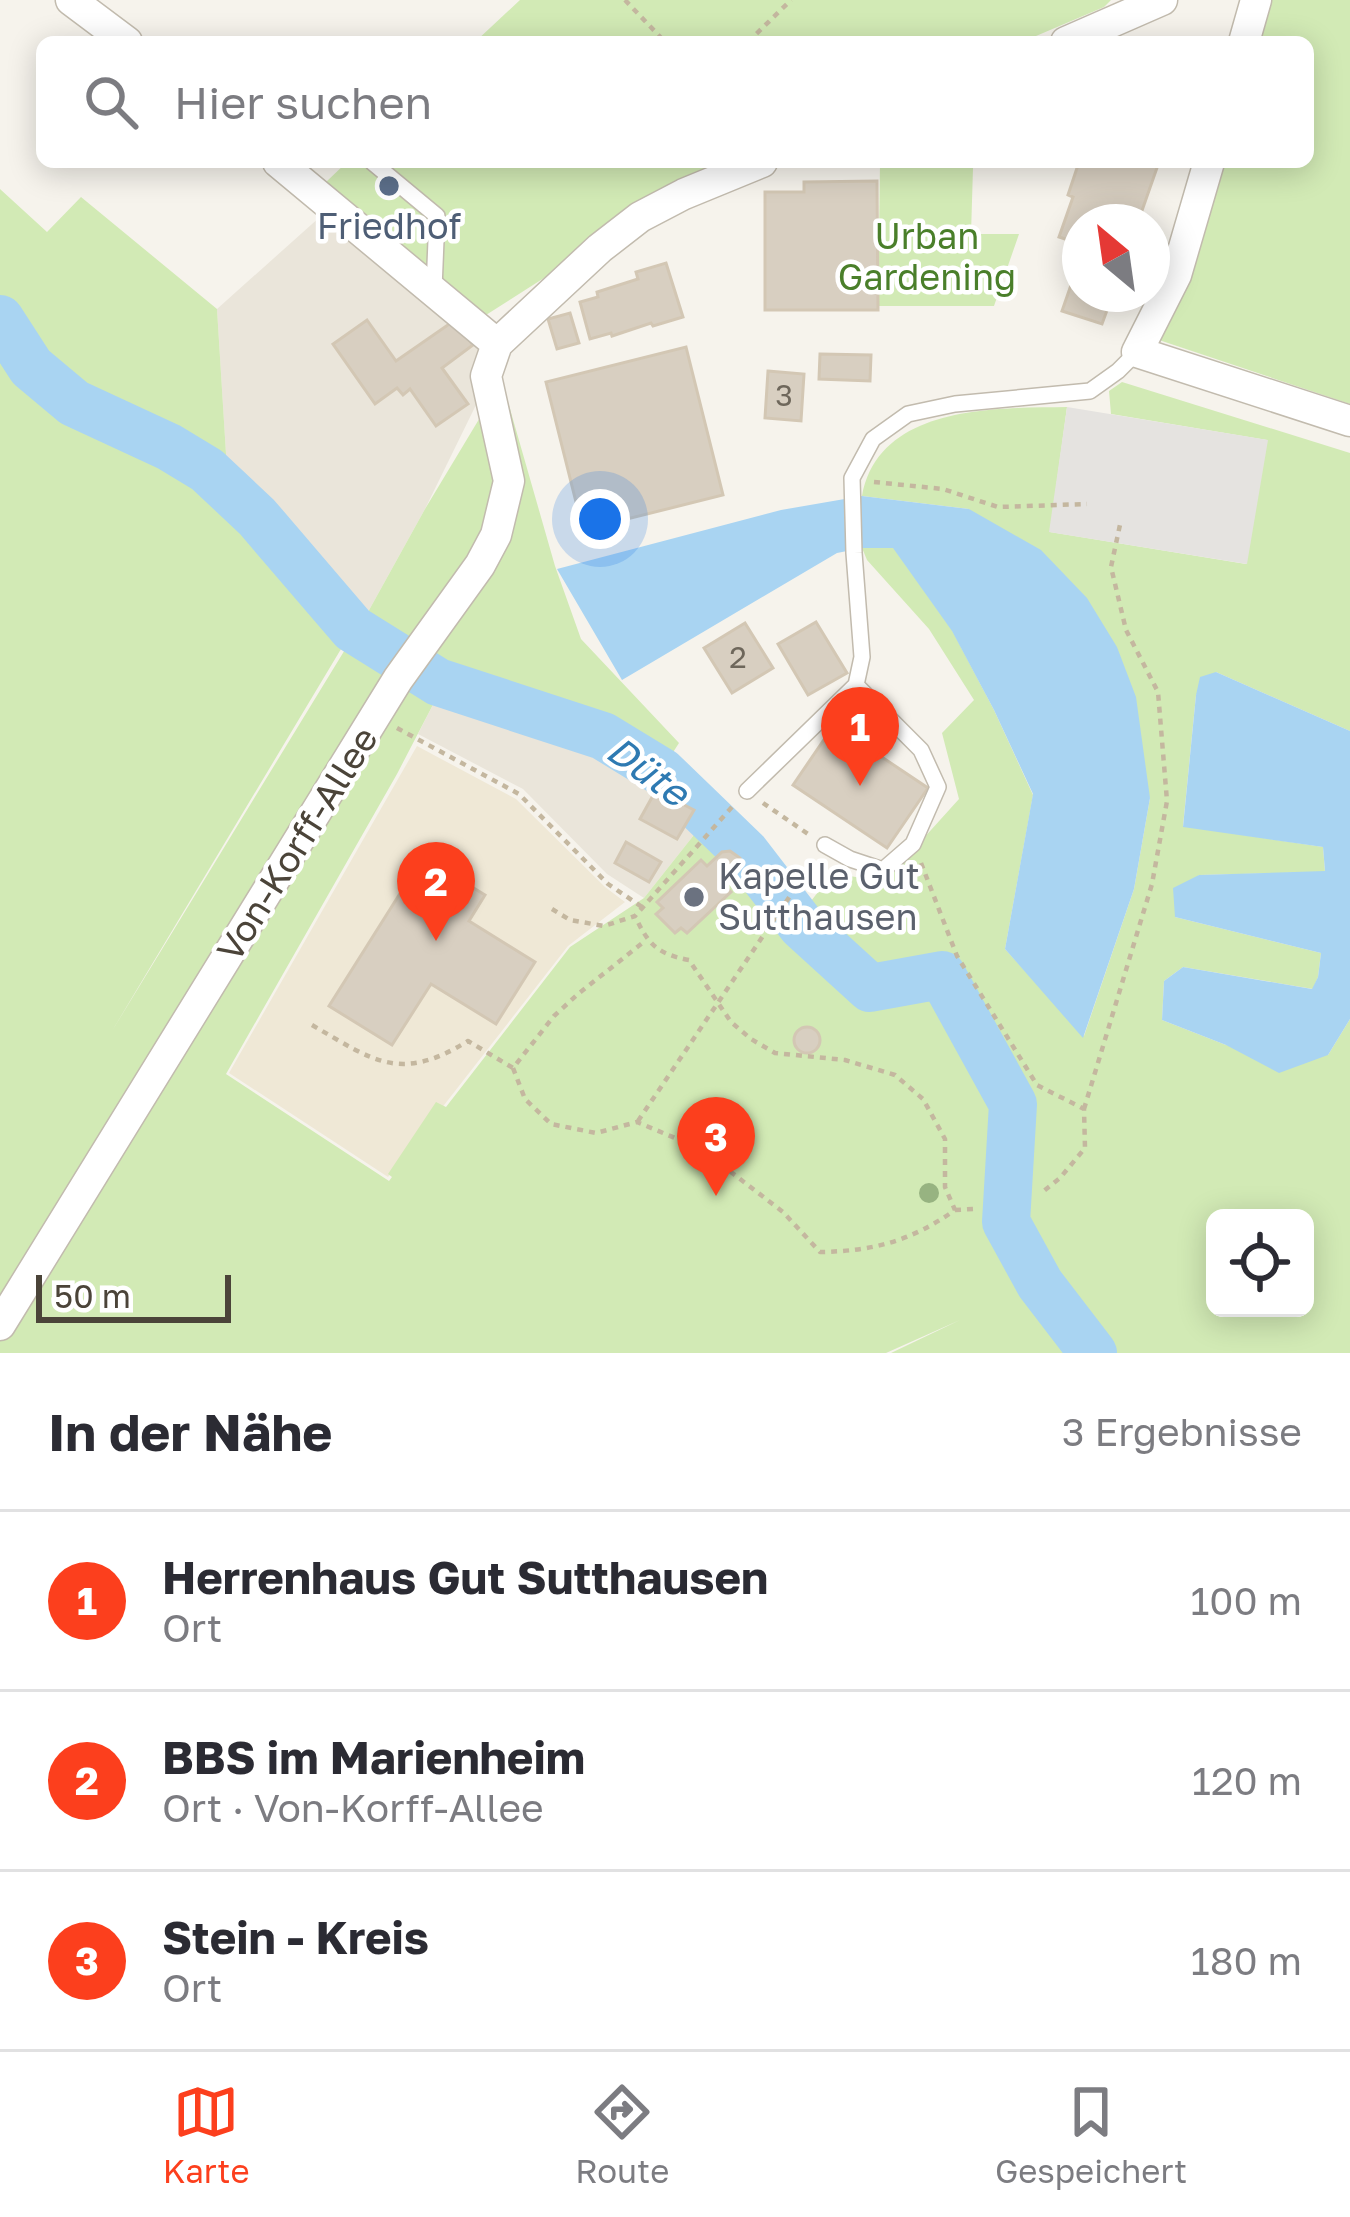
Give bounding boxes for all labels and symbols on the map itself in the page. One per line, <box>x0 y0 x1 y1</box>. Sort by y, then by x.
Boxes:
marker: Friedhof <box>376 173 402 199</box>
place label: Friedhof <box>317 204 461 247</box>
north arrow <box>1062 204 1170 312</box>
park label: Urban Gardening <box>838 214 1016 298</box>
house number: 3 <box>775 377 793 413</box>
your location <box>570 489 630 549</box>
house number: 2 <box>729 639 747 675</box>
pin: 1 <box>821 687 899 786</box>
street label: Von-Korff-Allee <box>207 719 386 969</box>
water label: Düte <box>598 725 700 817</box>
pin: 2 <box>397 842 475 941</box>
place label: Kapelle Gut Sutthausen <box>718 854 920 938</box>
marker: Kapelle Gut Sutthausen <box>681 884 707 910</box>
pin: 3 <box>677 1097 755 1196</box>
scale bar <box>36 1269 231 1322</box>

